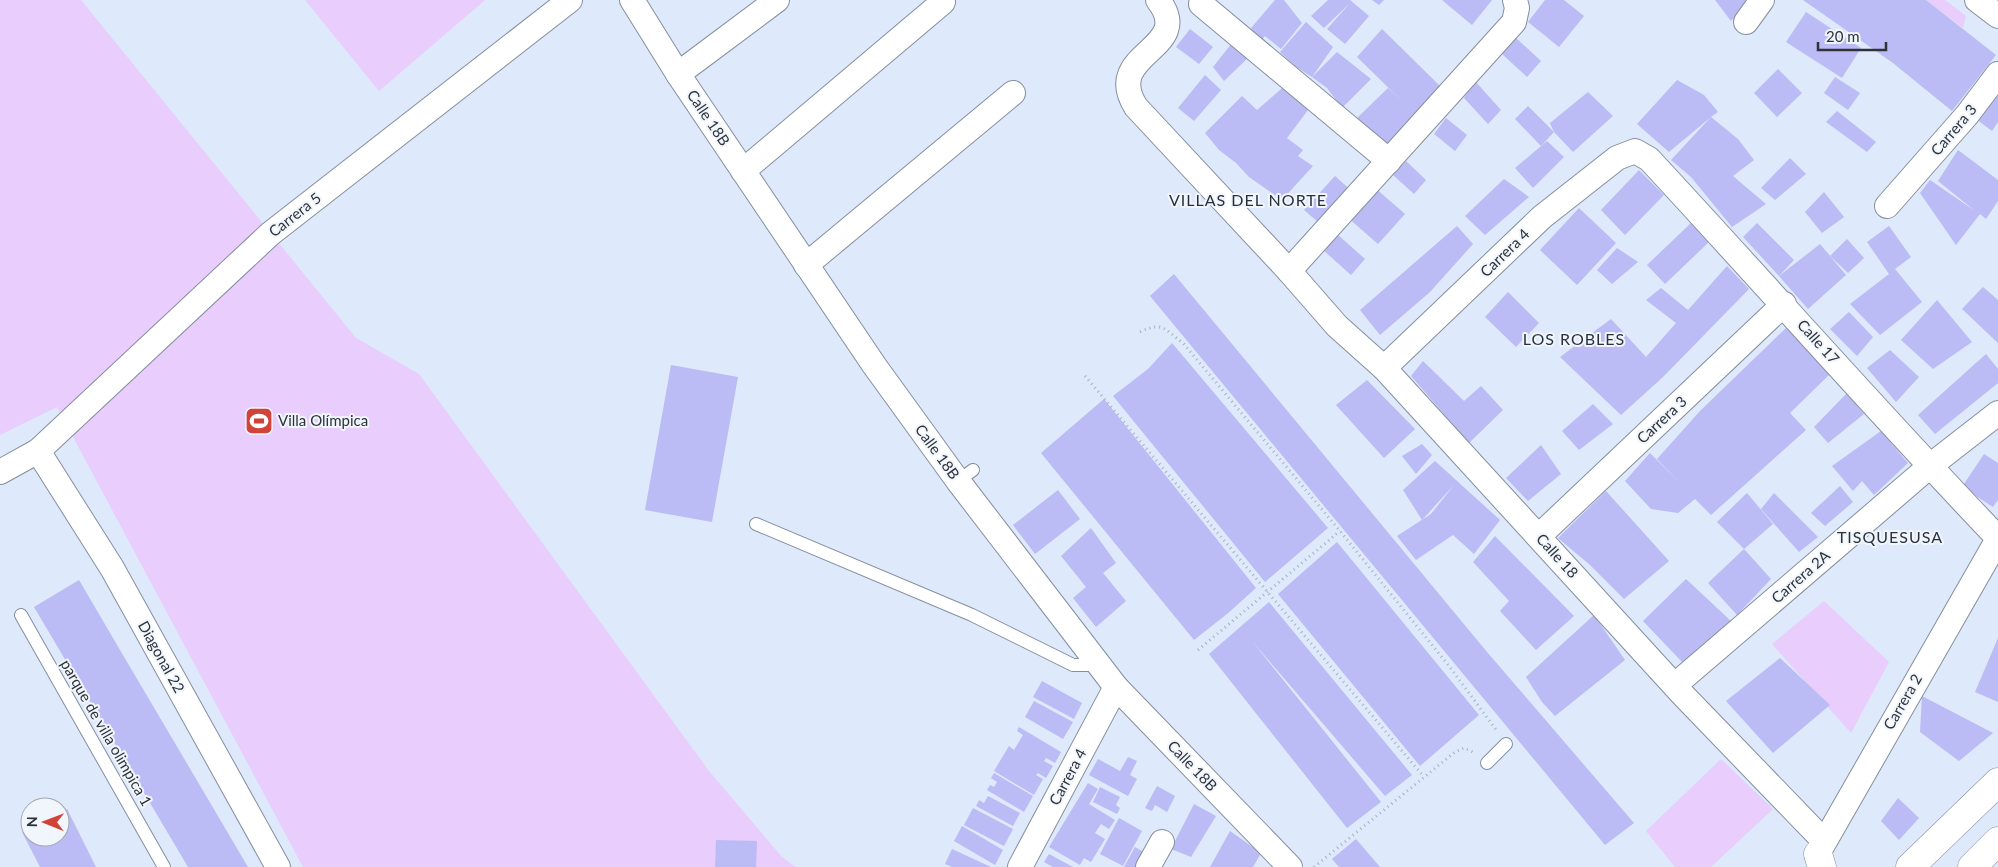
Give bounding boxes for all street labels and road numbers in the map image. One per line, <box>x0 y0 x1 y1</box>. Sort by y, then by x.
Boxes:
street label: Calle 18B <box>684 86 734 149</box>
street label: Carrera 3 <box>1927 100 1980 159</box>
street label: Carrera 5 <box>265 188 324 240</box>
street label: Carrera 4 <box>1476 224 1533 280</box>
street label: Calle 17 <box>1794 315 1844 368</box>
street label: Carrera 3 <box>1633 392 1690 447</box>
street label: Calle 18B <box>912 420 964 482</box>
street label: Calle 18 <box>1533 529 1582 581</box>
street label: Carrera 2A <box>1767 545 1834 606</box>
street label: Diagonal 22 <box>135 618 189 695</box>
street label: parque de villa olimpica 1 <box>58 656 156 809</box>
street label: Carrera 2 <box>1879 670 1925 733</box>
street label: Calle 18B <box>1164 736 1221 794</box>
street label: Carrera 4 <box>1045 745 1090 808</box>

